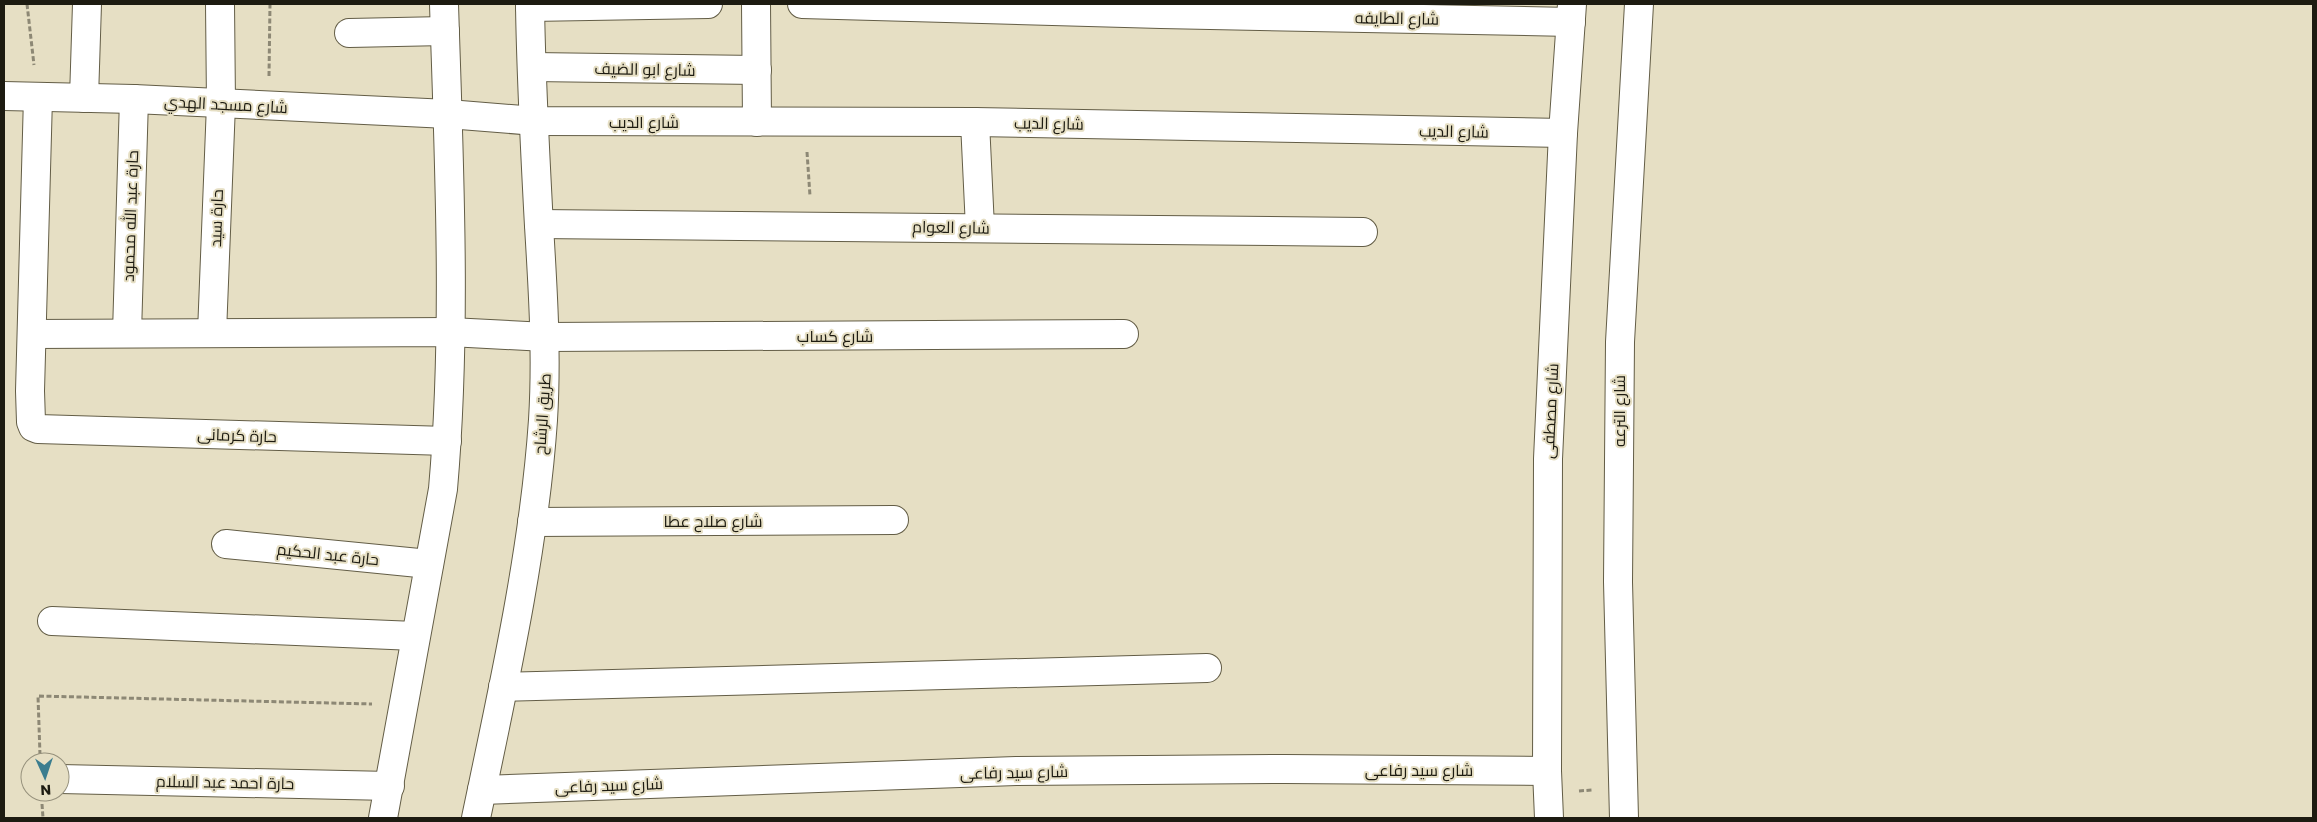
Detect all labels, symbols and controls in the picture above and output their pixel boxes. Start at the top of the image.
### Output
street label: شارع الطايفه [1355,6,1439,31]
street label: شارع ابو الضيف [594,57,696,82]
street label: شارع مسجد الهدي [163,90,288,121]
street label: شارع الديب [609,111,679,134]
street label: شارع الديب [1014,111,1084,136]
street label: شارع الديب [1419,119,1489,144]
street label: حارة عبد الله محمود [117,150,144,282]
street label: حارة سيد [204,189,229,247]
street label: شارع العوام [912,215,990,240]
street label: شارع كساب [797,325,873,348]
street label: شارع مصطفى [1537,363,1564,459]
street label: طريق الرشاح [528,373,557,456]
street label: شارع الترعه [1608,375,1631,447]
street label: حارة كرمانى [197,423,277,448]
street label: شارع صلاح عطا [664,510,762,533]
street label: حارة عبد الحكيم [276,538,380,571]
north arrow [20,752,70,802]
street label: شارع سيد رفاعى [1365,759,1473,782]
street label: شارع سيد رفاعى [960,760,1068,785]
street label: حارة احمد عبد السلام [156,770,294,795]
street label: شارع سيد رفاعى [555,772,664,799]
text: N [40,780,51,800]

